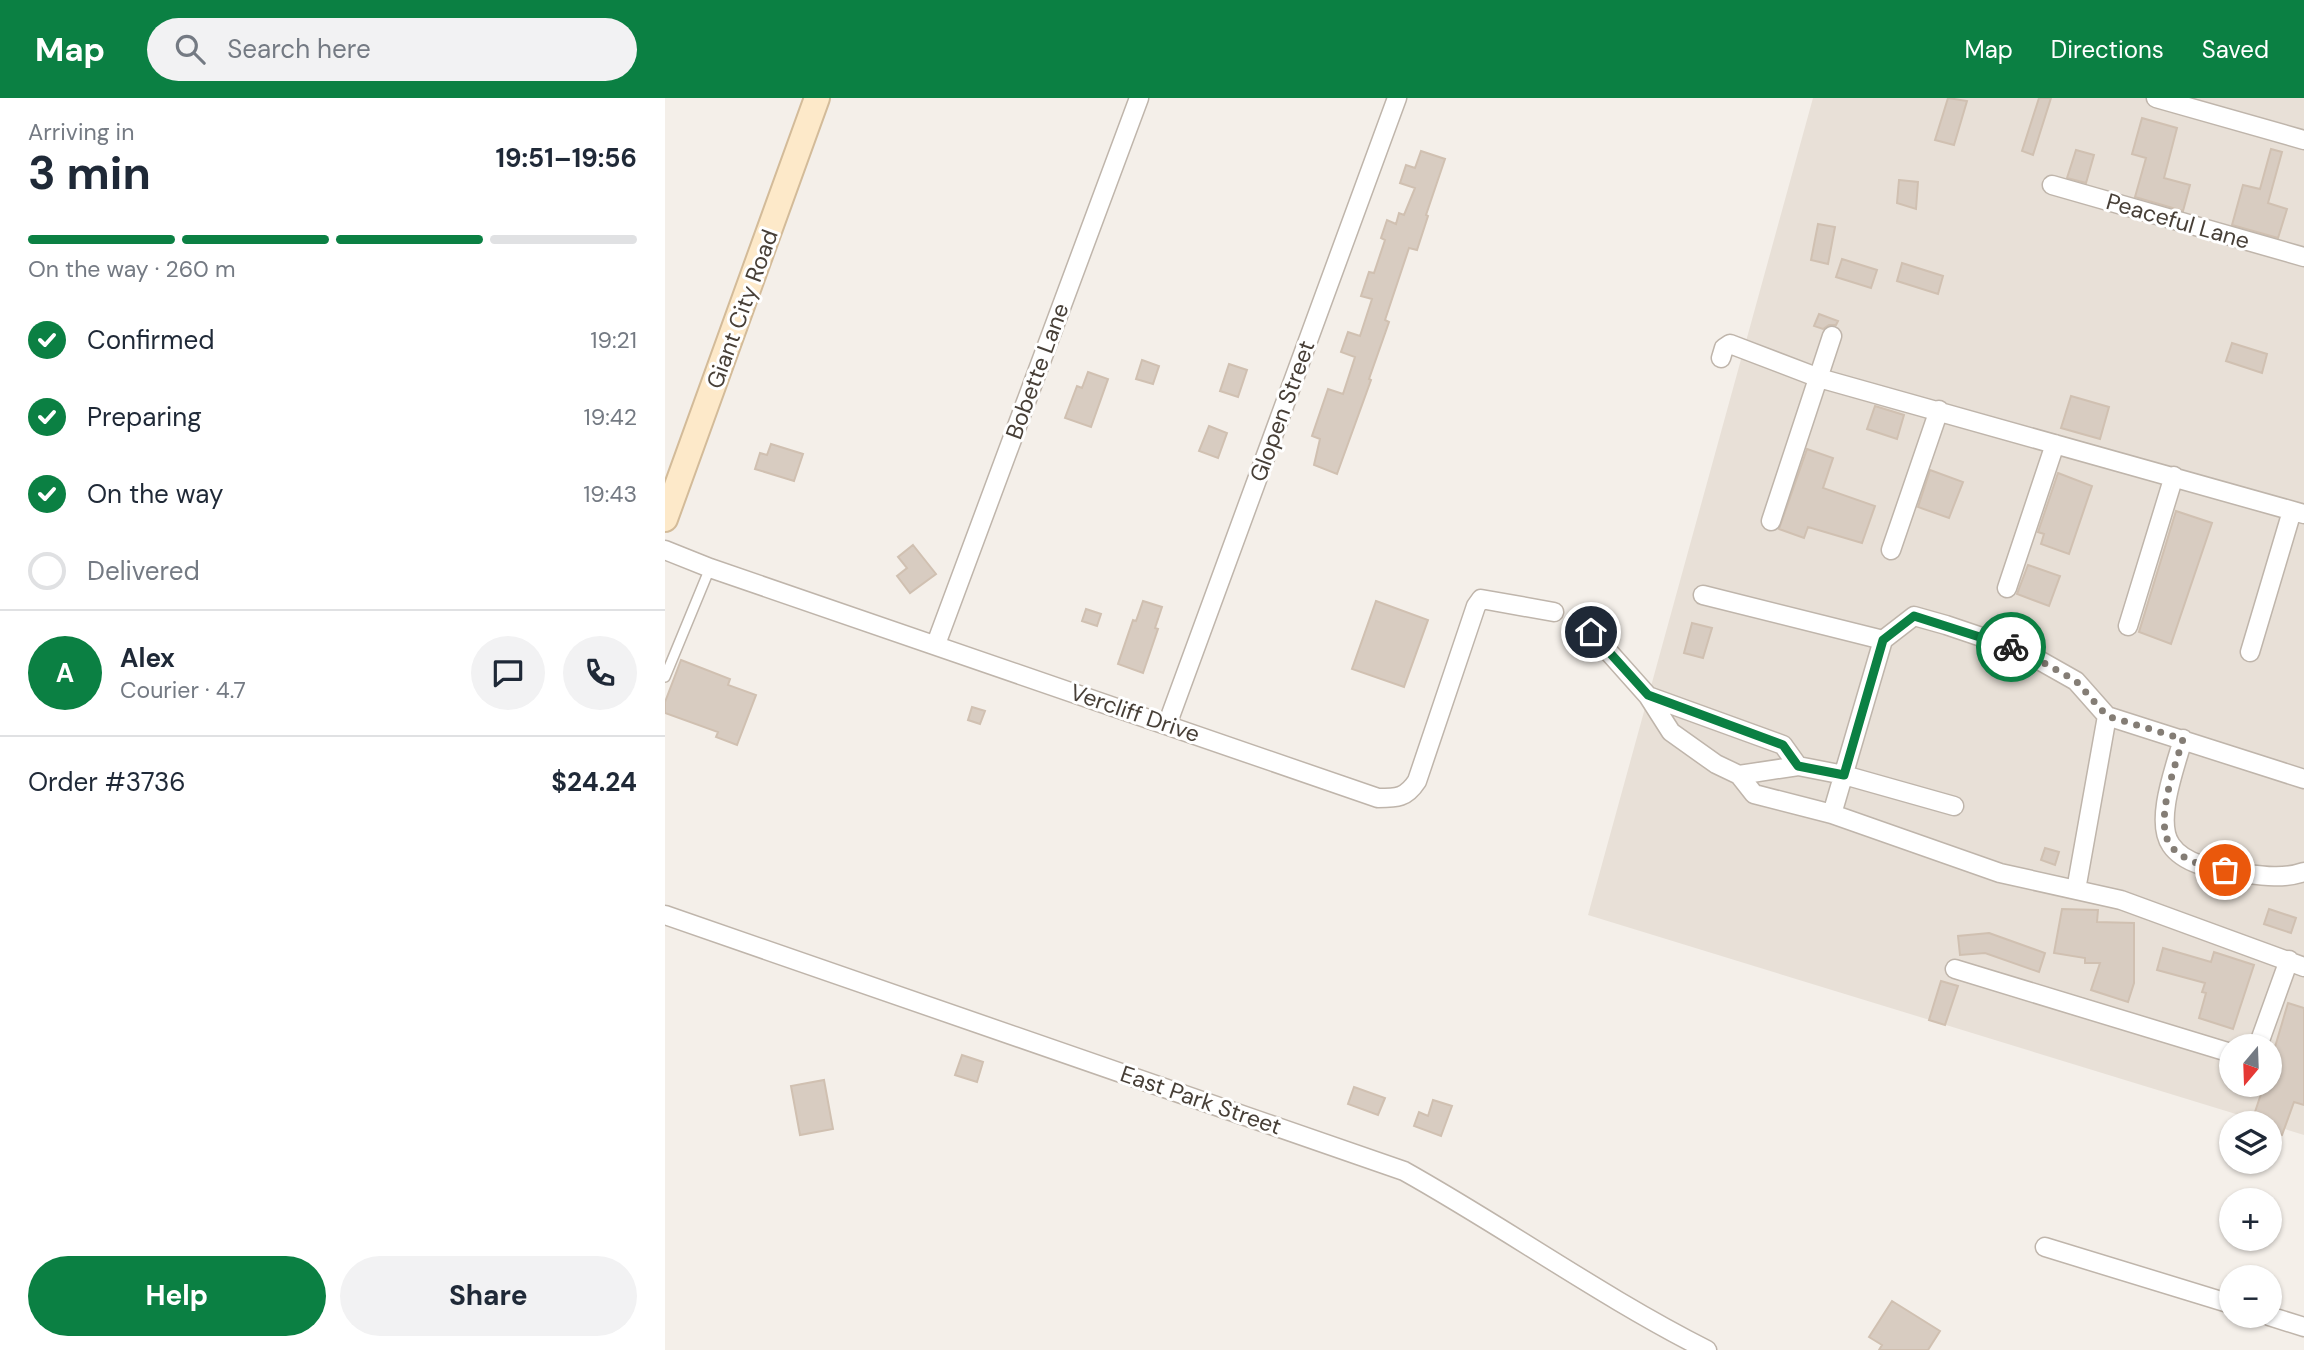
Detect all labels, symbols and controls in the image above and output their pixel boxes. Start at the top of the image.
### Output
search box [147,18,637,81]
text: Map [35,28,105,71]
icon: search [171,30,209,68]
text: Search here [227,32,371,66]
text: Map [1965,34,2013,65]
text: Directions [2051,34,2164,65]
text: Saved [2202,34,2269,65]
text: Arriving in [28,117,134,147]
text: 19:51–19:56 [495,141,637,175]
text: 3 min [28,143,151,203]
street label: Peaceful Lane [2103,186,2253,256]
street label: Giant City Road [699,225,785,393]
text: On the way · 260 m [28,254,235,284]
street label: Bobette Lane [999,299,1075,443]
icon: check [28,321,66,359]
text: Confirmed [87,323,214,357]
text: 19:21 [590,325,637,355]
street label: Glopen Street [1243,336,1321,486]
icon: check [28,398,66,436]
text: Preparing [87,400,202,434]
text: 19:42 [584,402,637,432]
icon: check [28,475,66,513]
text: On the way [87,477,223,511]
text: 19:43 [583,479,637,509]
text: Delivered [87,554,200,588]
pin [1561,602,1621,662]
courier [1976,612,2046,682]
icon: home [1572,613,1610,651]
icon: bike [1992,628,2030,666]
button: chat [471,636,545,710]
button: phone [563,636,637,710]
text: Alex [120,641,175,675]
text: A [56,656,74,690]
text: Courier · 4.7 [120,675,246,705]
street label: Vercliff Drive [1066,677,1204,749]
text: Order #3736 [28,765,186,799]
text: $24.24 [551,765,637,799]
pin [2195,840,2255,900]
icon: bag [2206,851,2244,889]
north arrow [2219,1034,2282,1097]
map controls [2219,1034,2282,1328]
street label: East Park Street [1117,1058,1285,1142]
button: layers [2219,1111,2282,1174]
button: + [2219,1188,2282,1251]
button: Help [28,1256,326,1336]
button: Share [340,1256,637,1336]
button: − [2219,1265,2282,1328]

